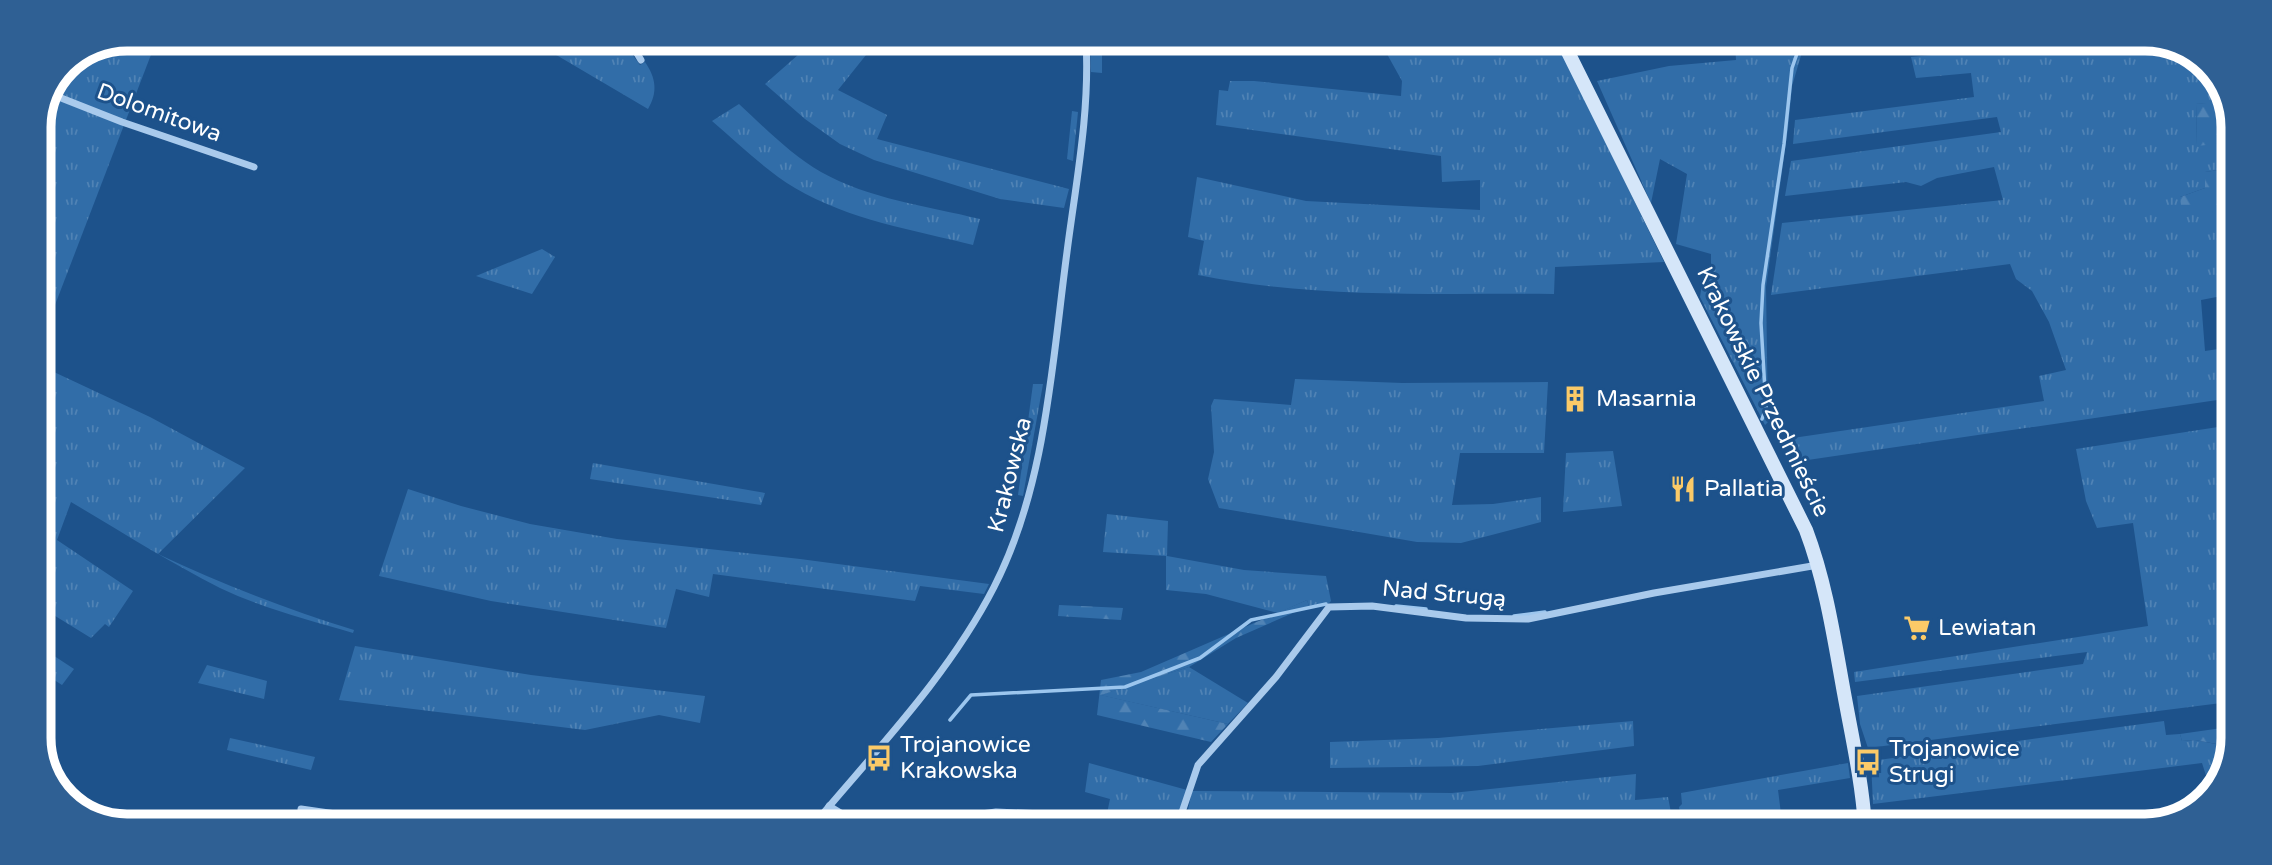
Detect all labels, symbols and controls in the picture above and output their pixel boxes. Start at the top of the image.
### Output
street label: Dolomitowa [93,77,225,149]
street label: Krakowskie Przedmieście [1690,262,1836,522]
building icon: Masarnia [1560,384,1590,414]
place label: Masarnia [1596,385,1697,413]
street label: Krakowska [982,414,1038,536]
restaurant icon: Pallatia [1668,474,1698,504]
place label: Pallatia [1704,475,1783,503]
street label: Nad Strugą [1381,575,1507,613]
supermarket icon: Lewiatan [1902,613,1932,643]
place label: Lewiatan [1938,614,2036,642]
place label: Trojanowice Krakowska [900,731,1031,785]
place label: Trojanowice Strugi [1889,735,2020,789]
bus stop icon: Trojanowice Krakowska [864,743,894,773]
bus stop icon: Trojanowice Strugi [1853,747,1883,777]

